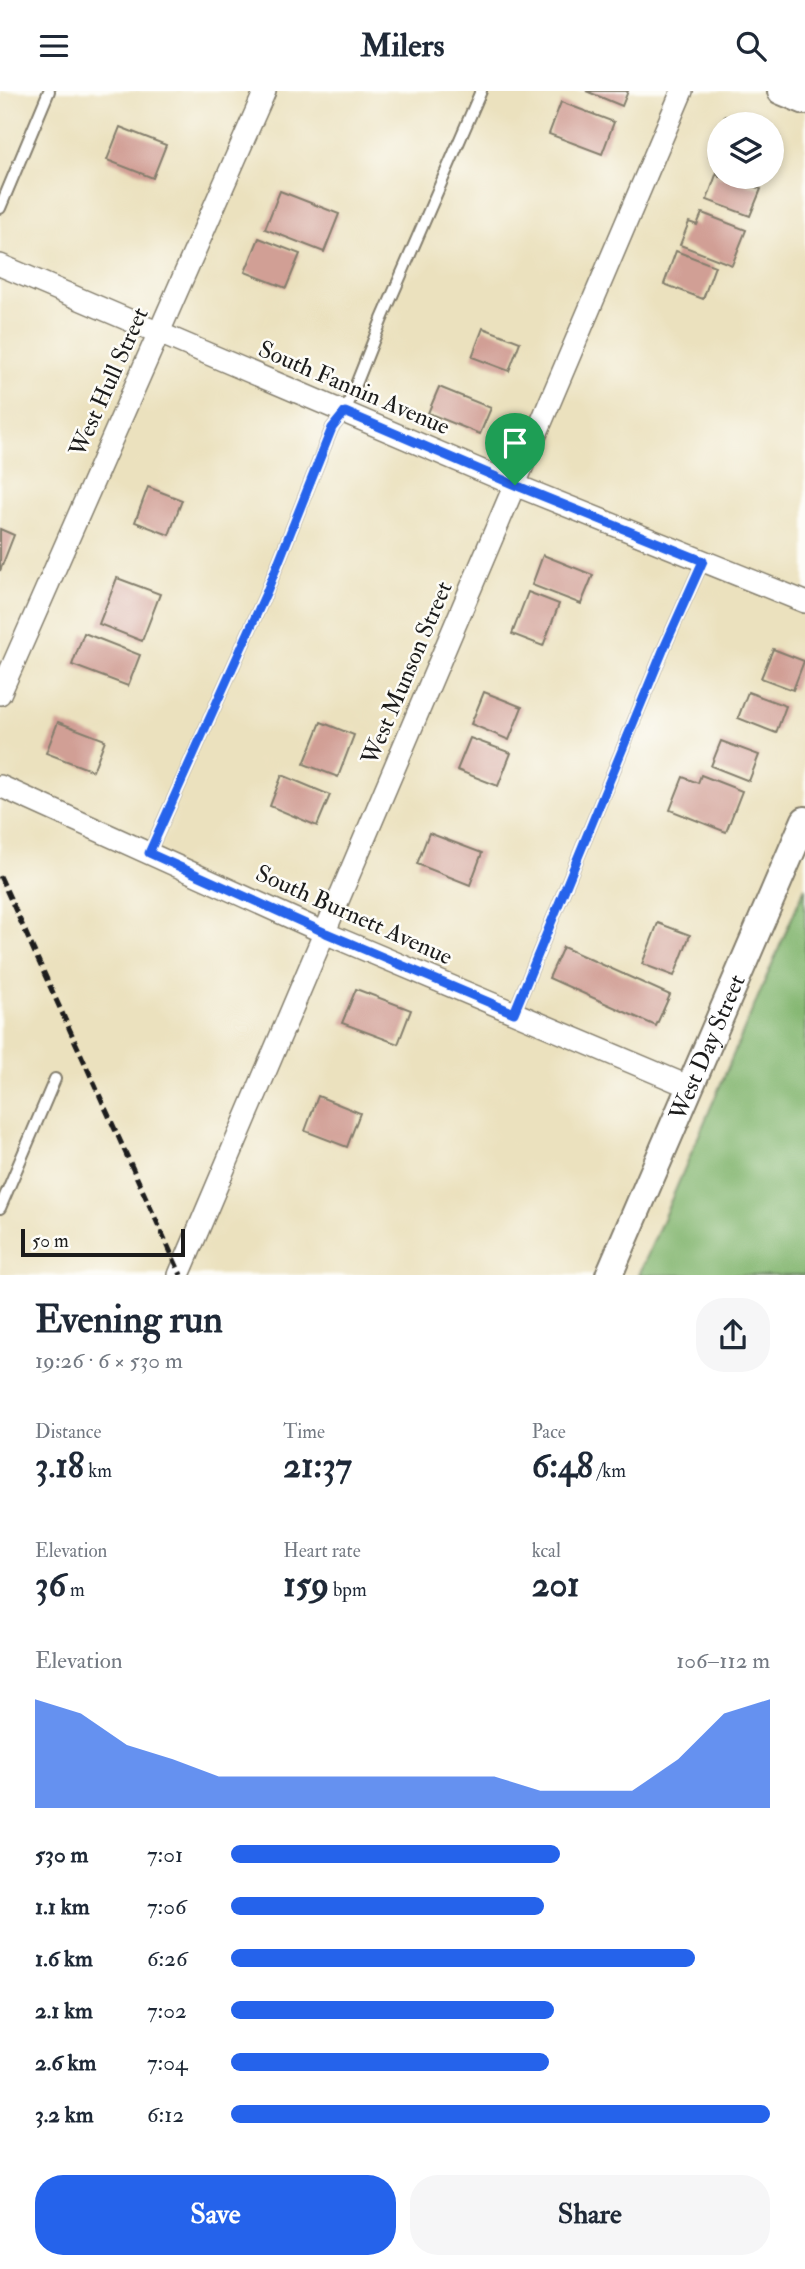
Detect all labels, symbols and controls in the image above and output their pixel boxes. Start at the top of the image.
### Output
text: Milers [361,26,444,66]
icon: menu [35,27,73,65]
icon: search [732,27,770,65]
map controls [707,112,784,189]
button: layers [707,112,784,189]
street label: West Hull Street [62,302,156,462]
street label: South Fannin Avenue [254,334,454,442]
pin [485,413,545,485]
icon: arrive [496,424,534,462]
street label: West Munson Street [354,577,460,770]
street label: South Burnett Avenue [251,858,457,972]
street label: West Day Street [662,969,752,1126]
scale bar [21,1226,186,1258]
text: 50 m [32,1229,69,1253]
text: Evening run [35,1296,223,1344]
button: share [696,1298,770,1372]
text: 19:26 · 6 × 530 m [35,1346,183,1375]
text: Distance [35,1420,101,1444]
text: Time [283,1420,325,1444]
text: Pace [532,1420,566,1444]
text: 3.18 [35,1444,84,1488]
text: 21:37 [283,1444,352,1488]
text: 6:48 [532,1444,593,1488]
text: km [84,1459,112,1483]
text: /km [593,1459,626,1483]
text: Elevation [35,1539,107,1563]
text: Heart rate [283,1539,361,1563]
text: kcal [532,1539,561,1563]
text: 36 [35,1563,66,1607]
text: 159 [283,1563,329,1607]
text: 201 [532,1563,580,1607]
text: m [66,1578,85,1602]
text: bpm [329,1578,367,1602]
text: Elevation [35,1646,123,1675]
text: 106–112 m [676,1646,770,1675]
text: 530 m [35,1840,88,1869]
text: 7:01 [147,1840,183,1869]
text: 1.1 km [35,1892,90,1921]
text: 7:06 [147,1892,187,1921]
text: 1.6 km [35,1944,93,1973]
text: 6:26 [147,1944,188,1973]
text: 2.1 km [35,1996,93,2025]
text: 7:02 [147,1996,187,2025]
text: 2.6 km [35,2048,96,2077]
text: 7:04 [147,2048,187,2077]
text: 3.2 km [35,2100,94,2129]
text: 6:12 [147,2100,184,2129]
button: Save [35,2175,396,2255]
button: Share [410,2175,770,2255]

